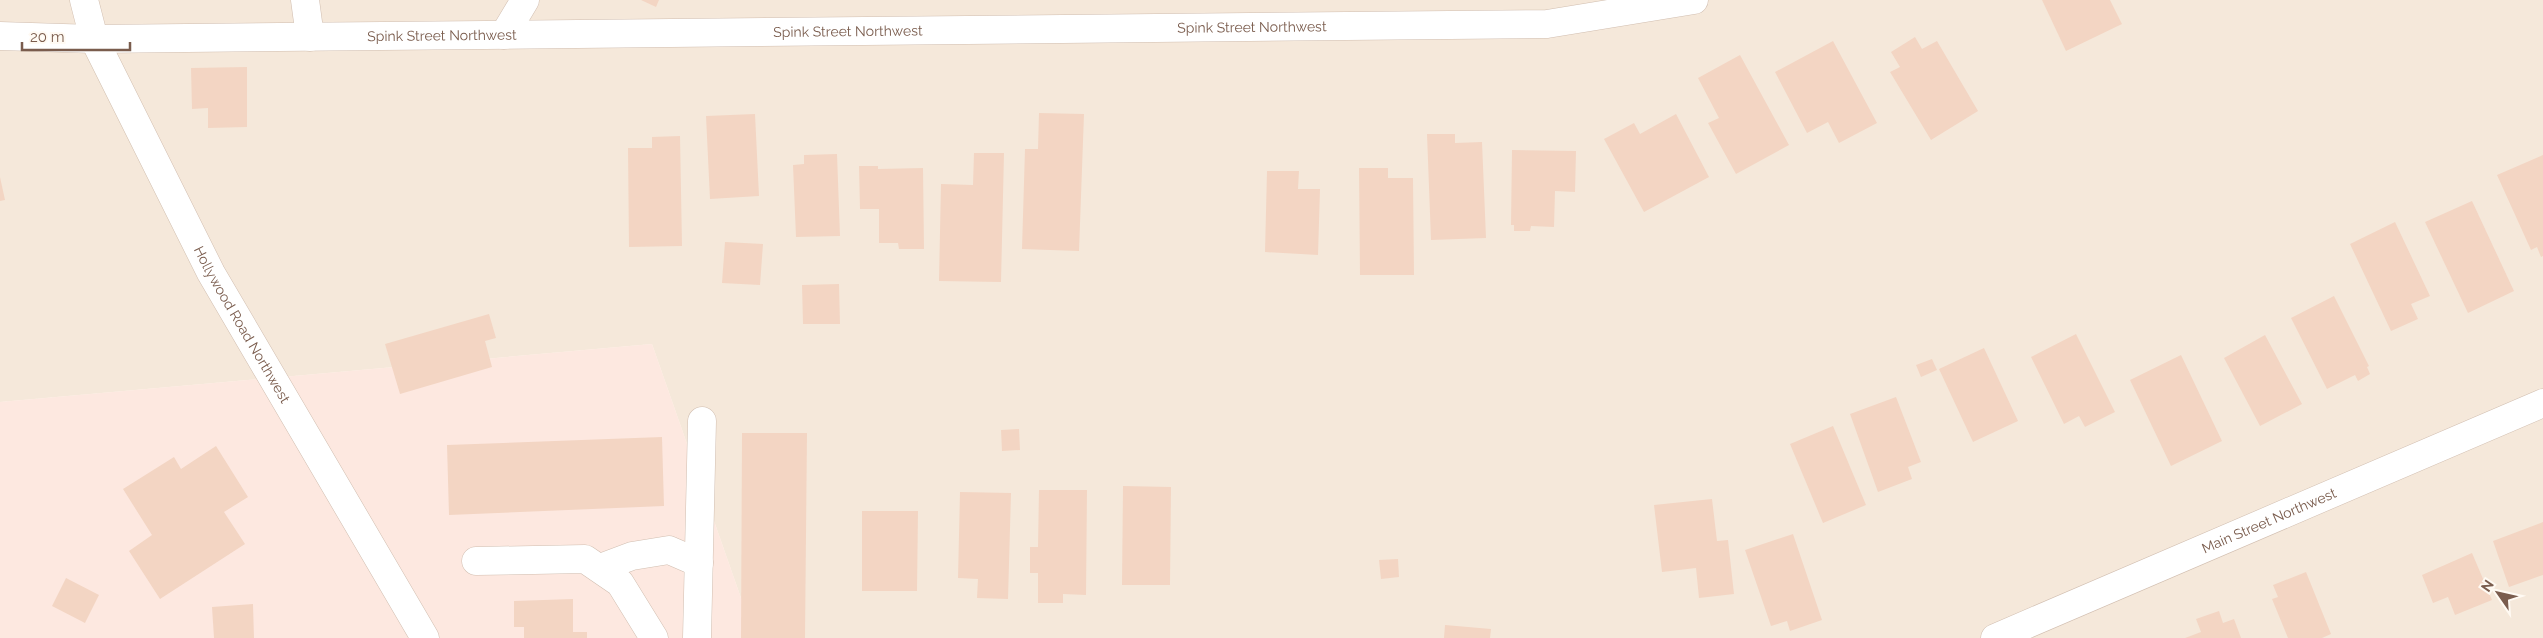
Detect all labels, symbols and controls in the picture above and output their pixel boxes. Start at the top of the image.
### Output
street label: Spink Street Northwest [1177,18,1327,36]
scale bar [22,20,130,52]
street label: Spink Street Northwest [773,22,923,40]
street label: Spink Street Northwest [367,27,517,44]
text: 20 m [30,28,65,46]
street label: Hollywood Road Northwest [191,243,294,406]
street label: Main Street Northwest [2199,485,2339,556]
north arrow [2473,568,2523,618]
text: N [2478,577,2497,595]

